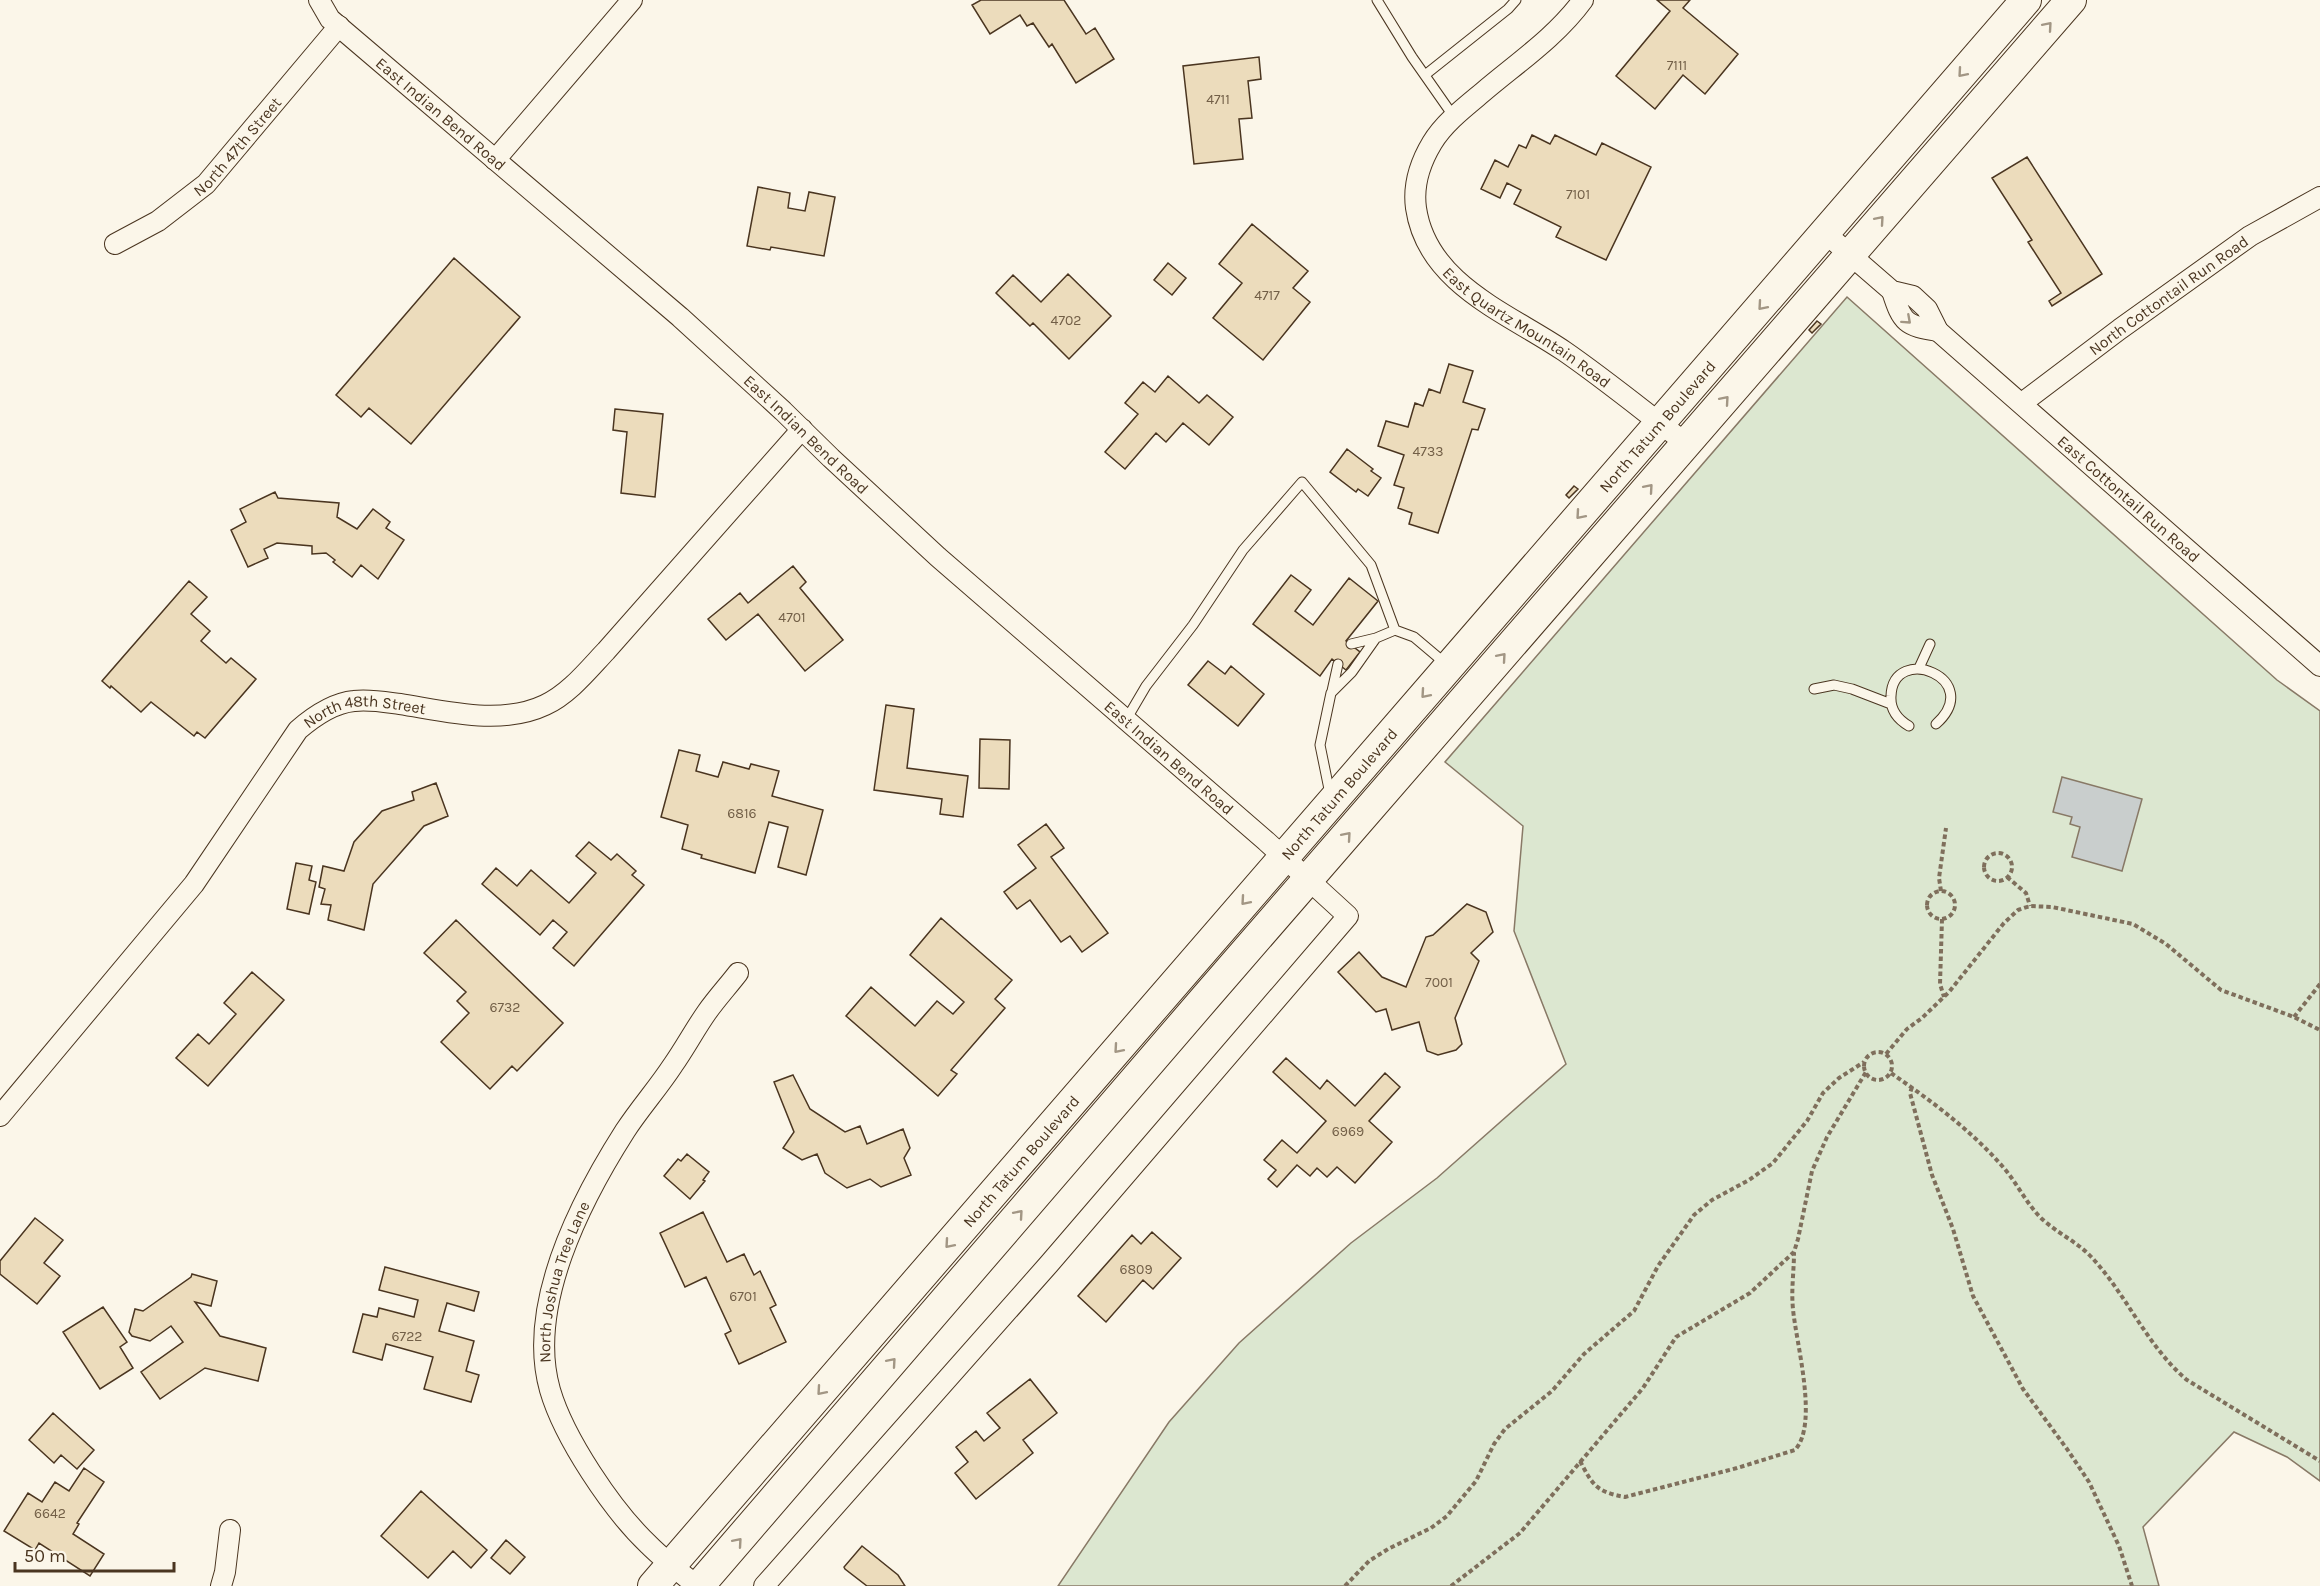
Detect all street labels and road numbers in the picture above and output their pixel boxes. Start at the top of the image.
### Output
street label: East Indian Bend Road [372,53,510,174]
street label: North 47th Street [189,93,285,200]
street label: North Cottontail Run Road [2085,231,2252,359]
street label: East Quartz Mountain Road [1439,263,1615,391]
street label: North Tatum Boulevard [1595,356,1719,496]
street label: East Indian Bend Road [740,371,873,498]
street label: East Cottontail Run Road [2054,431,2204,566]
street label: North 48th Street [299,691,427,732]
street label: East Indian Bend Road [1101,696,1238,818]
street label: North Tatum Boulevard [1277,724,1401,863]
street label: North Tatum Boulevard [959,1091,1083,1231]
street label: North Joshua Tree Lane [535,1198,593,1364]

